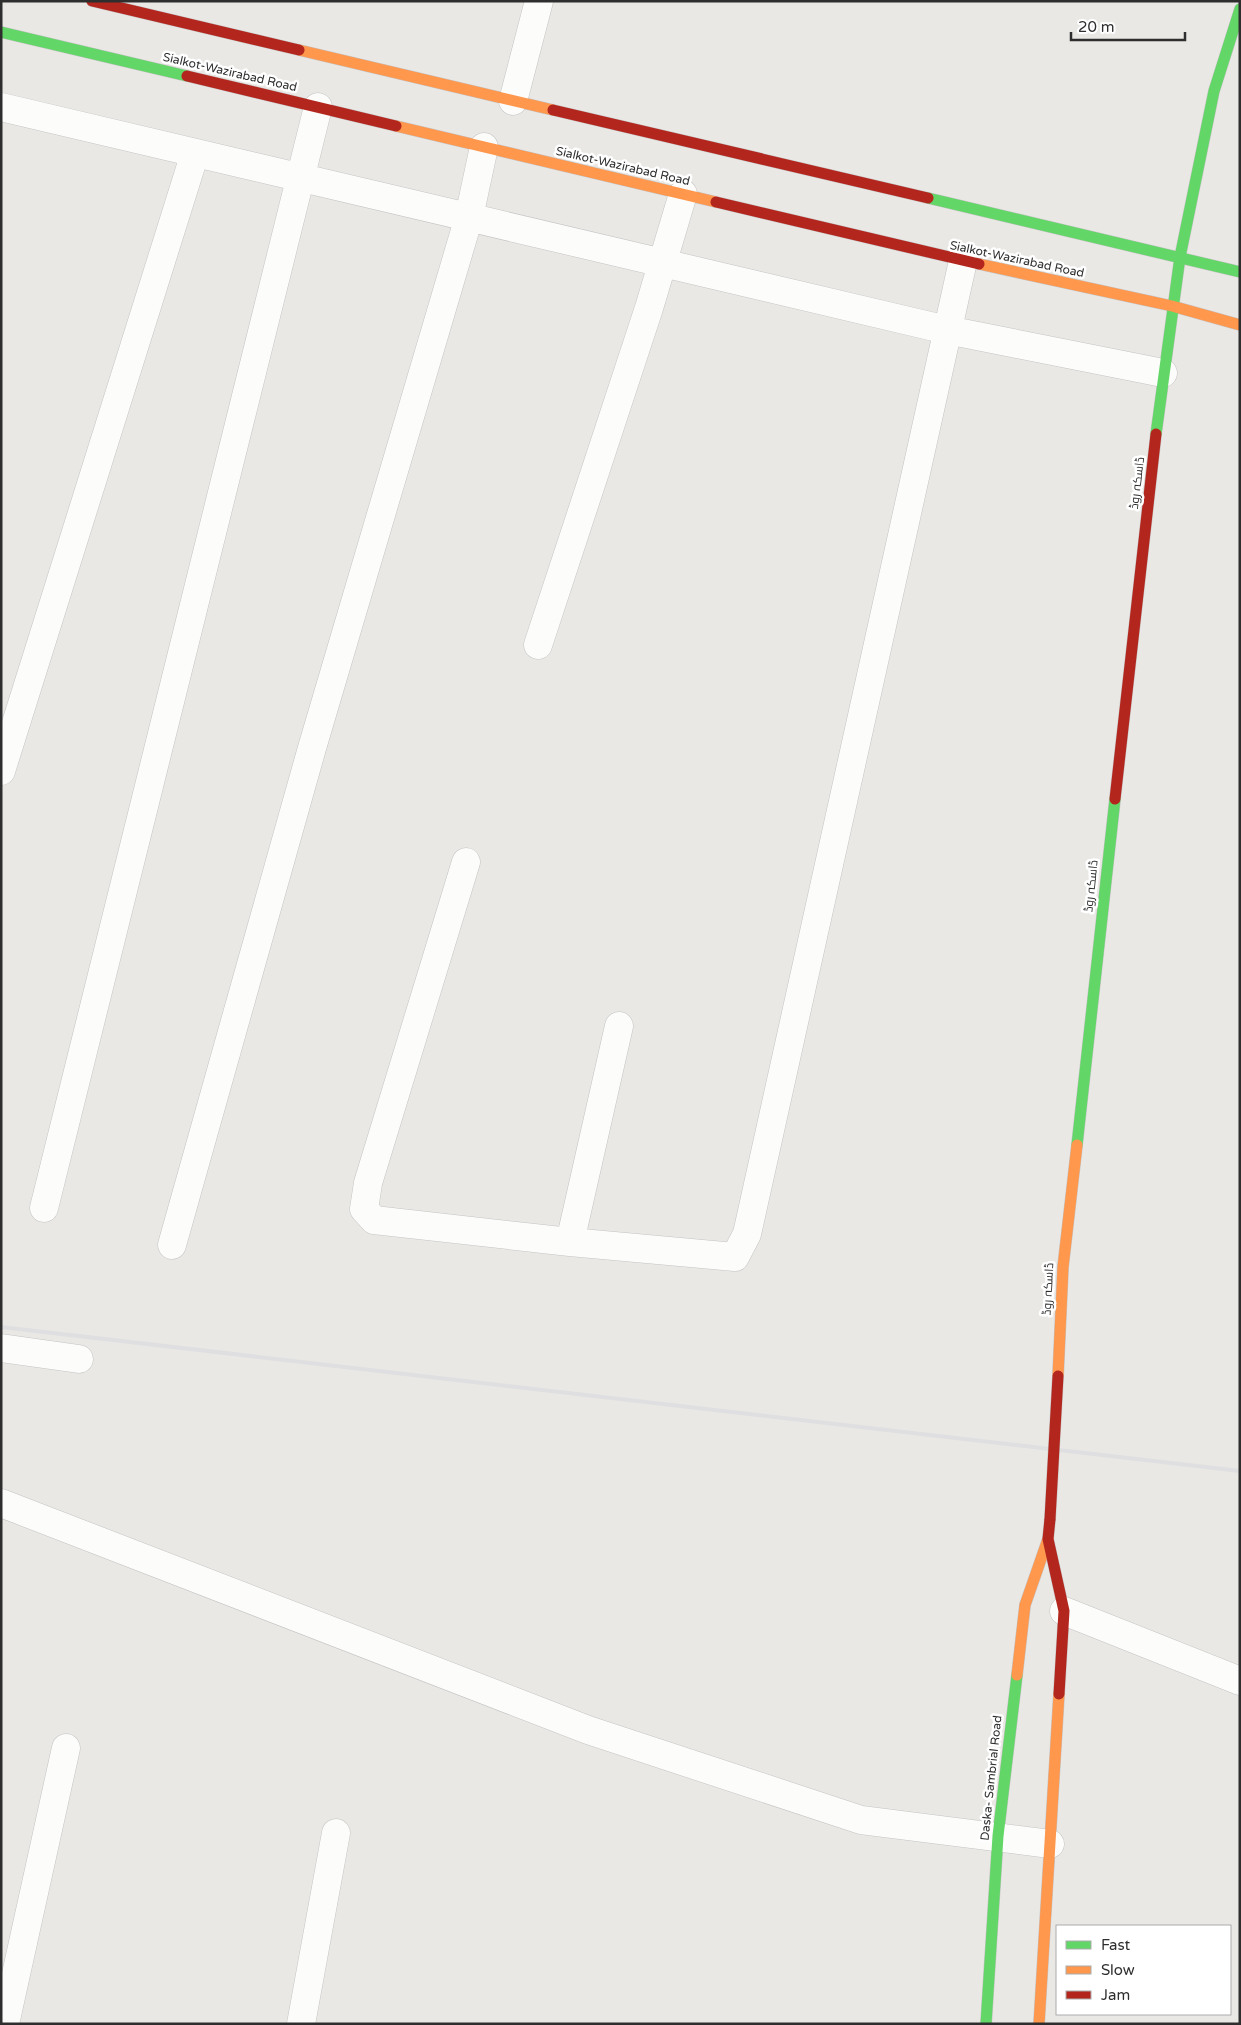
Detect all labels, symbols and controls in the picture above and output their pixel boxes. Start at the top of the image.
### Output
scale bar [1071,10,1185,42]
text: 20 m [1078,18,1115,36]
street label: Sialkot-Wazirabad Road [162,50,298,94]
street label: Sialkot-Wazirabad Road [555,144,691,188]
street label: Sialkot-Wazirabad Road [949,238,1085,280]
street label: ڈاسکہ روڈ [1127,456,1147,510]
street label: ڈاسکہ روڈ [1081,859,1101,913]
street label: ڈاسکہ روڈ [1040,1262,1056,1316]
street label: Daska- Sambrial Road [977,1715,1005,1841]
legend [1056,1925,1231,2015]
text: Fast [1101,1936,1131,1954]
text: Slow [1101,1961,1135,1979]
text: Jam [1101,1986,1130,2004]

